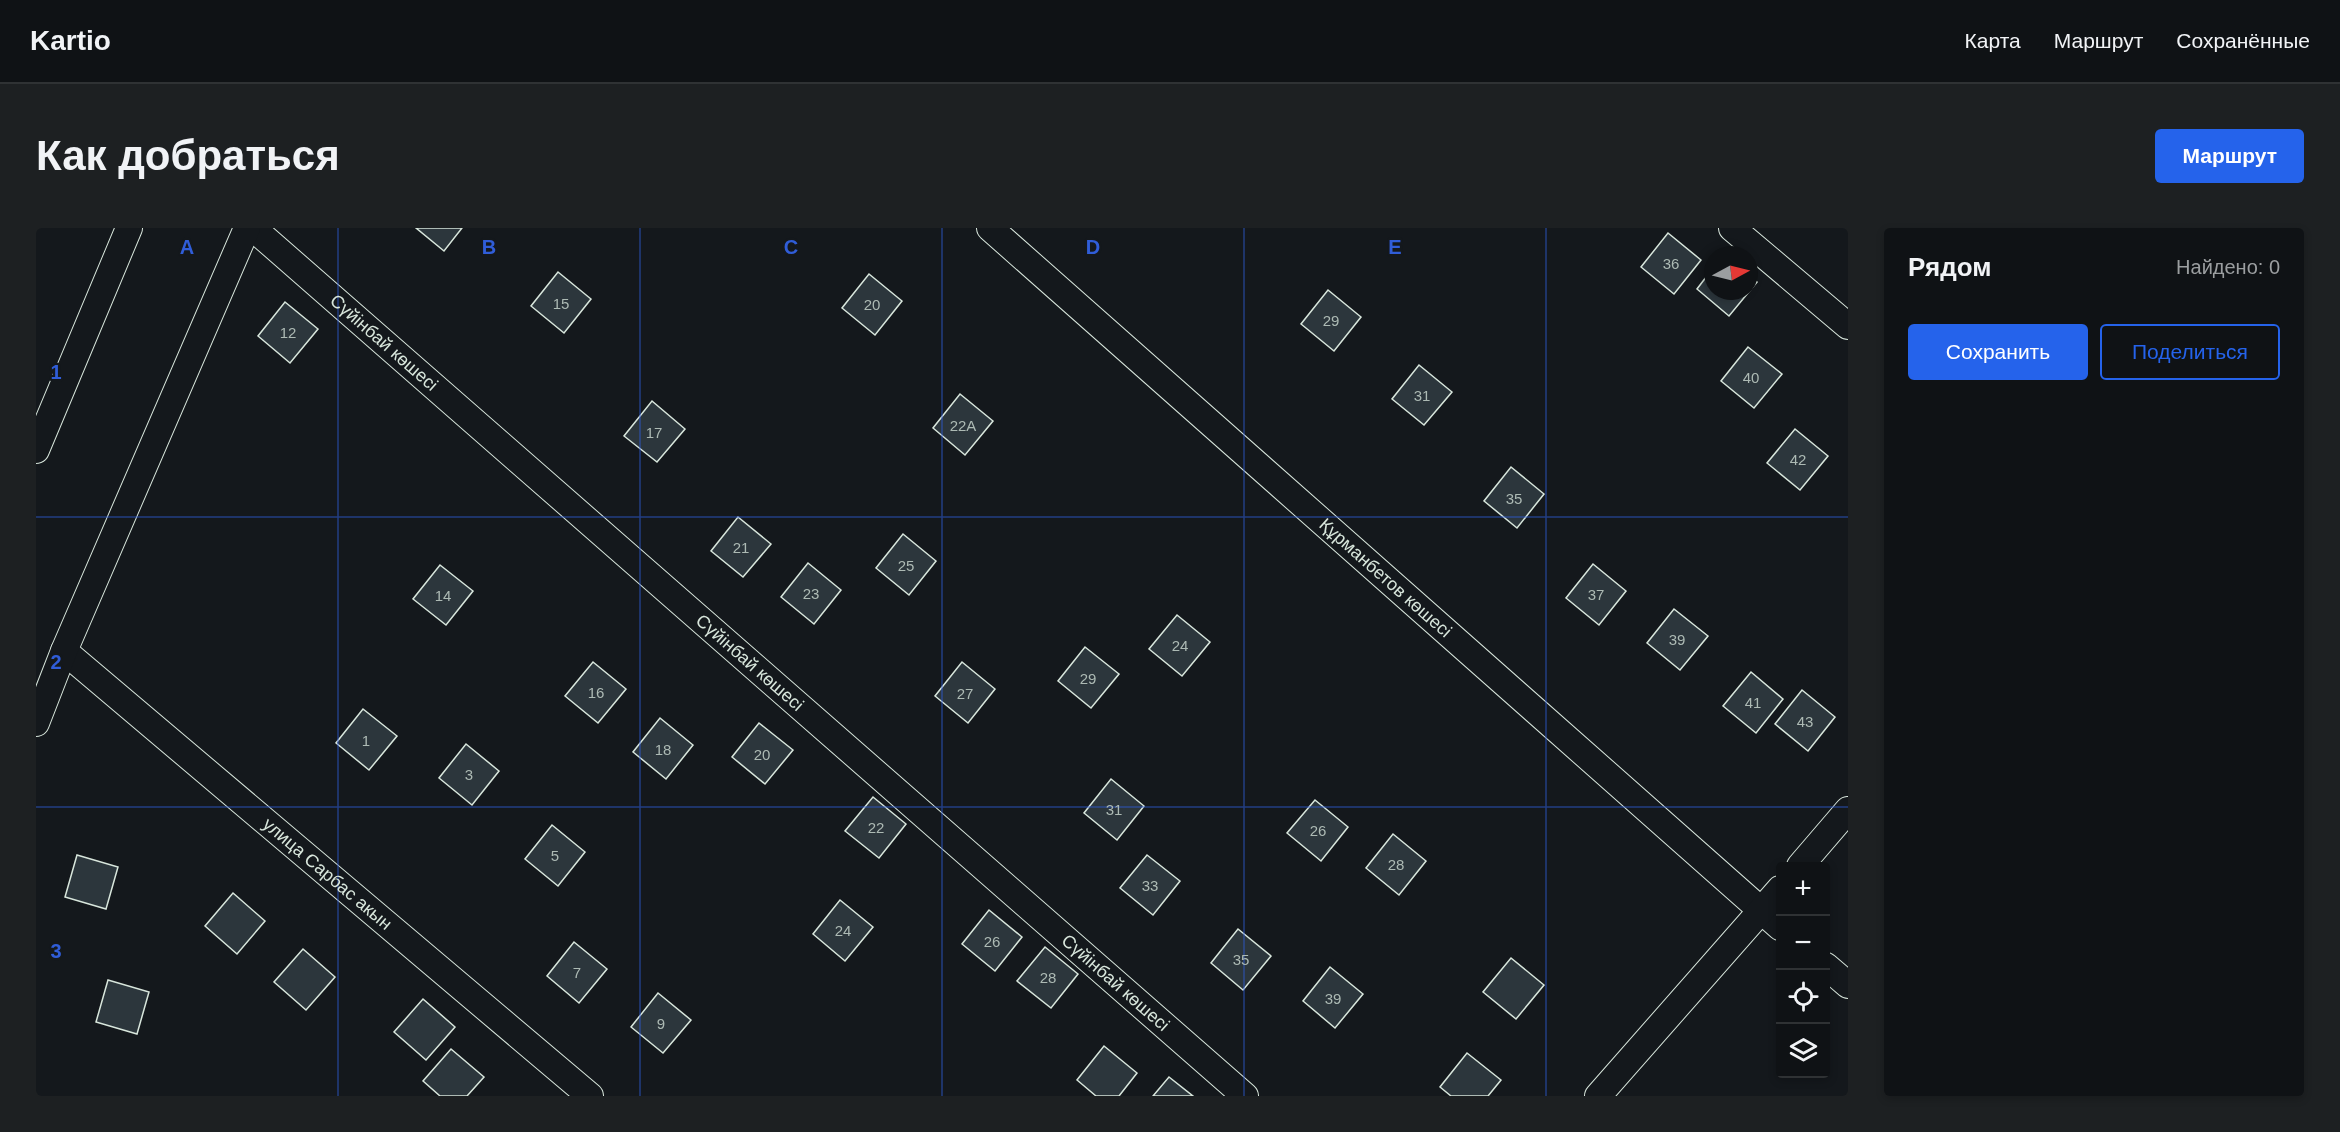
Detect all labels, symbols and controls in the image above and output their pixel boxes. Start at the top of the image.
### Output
text: Kartio [30,25,111,56]
text: Карта [1965,29,2021,52]
text: Маршрут [2054,29,2143,52]
text: Сохранённые [2176,29,2310,52]
button: Маршрут [2155,129,2304,183]
text: Как добраться [36,132,340,179]
text: A [180,236,194,258]
text: B [482,236,496,258]
text: C [784,236,798,258]
text: D [1086,236,1100,258]
text: E [1388,236,1402,258]
north arrow [1704,246,1758,300]
text: Рядом [1908,252,1991,282]
house number: 36 [1663,255,1679,272]
text: Найдено: 0 [2176,256,2280,278]
street label: Сүйінбай көшесі [326,290,442,395]
house number: 15 [553,295,569,312]
house number: 20 [864,296,880,313]
house number: 29 [1323,312,1339,329]
house number: 12 [280,324,296,341]
button: Сохранить [1908,324,2088,380]
button: Поделиться [2100,324,2280,380]
text: 1 [50,361,62,383]
house number: 40 [1743,369,1759,386]
house number: 31 [1414,387,1430,404]
house number: 22А [950,417,976,434]
house number: 17 [646,424,662,441]
house number: 42 [1790,451,1806,468]
house number: 35 [1506,490,1522,507]
street label: Құрманбетов көшесі [1315,514,1455,641]
house number: 21 [733,539,749,556]
house number: 25 [898,557,914,574]
house number: 23 [803,585,819,602]
house number: 37 [1588,586,1604,603]
house number: 14 [435,587,451,604]
street label: Сүйінбай көшесі [692,610,808,715]
house number: 39 [1669,631,1685,648]
house number: 24 [1172,637,1188,654]
text: 2 [50,651,62,673]
house number: 29 [1080,670,1096,687]
house number: 16 [588,684,604,701]
house number: 27 [957,685,973,702]
house number: 41 [1745,694,1761,711]
house number: 43 [1797,713,1813,730]
house number: 1 [362,732,370,749]
house number: 18 [655,741,671,758]
house number: 20 [754,746,770,763]
house number: 3 [465,766,473,783]
house number: 31 [1106,801,1122,818]
street label: улица Сарбас акын [259,814,396,934]
house number: 22 [868,819,884,836]
house number: 26 [1310,822,1326,839]
house number: 5 [551,847,559,864]
house number: 28 [1388,856,1404,873]
map controls [1776,862,1830,1078]
button: + [1776,862,1830,916]
house number: 33 [1142,877,1158,894]
button: − [1776,916,1830,970]
house number: 24 [835,922,851,939]
street label: Сүйінбай көшесі [1058,930,1173,1035]
house number: 26 [984,933,1000,950]
text: 3 [50,940,62,962]
house number: 35 [1233,951,1249,968]
house number: 7 [573,964,581,981]
house number: 28 [1040,969,1056,986]
button: locate [1776,970,1830,1024]
house number: 39 [1325,990,1341,1007]
house number: 9 [657,1015,665,1032]
button: layers [1776,1024,1830,1078]

